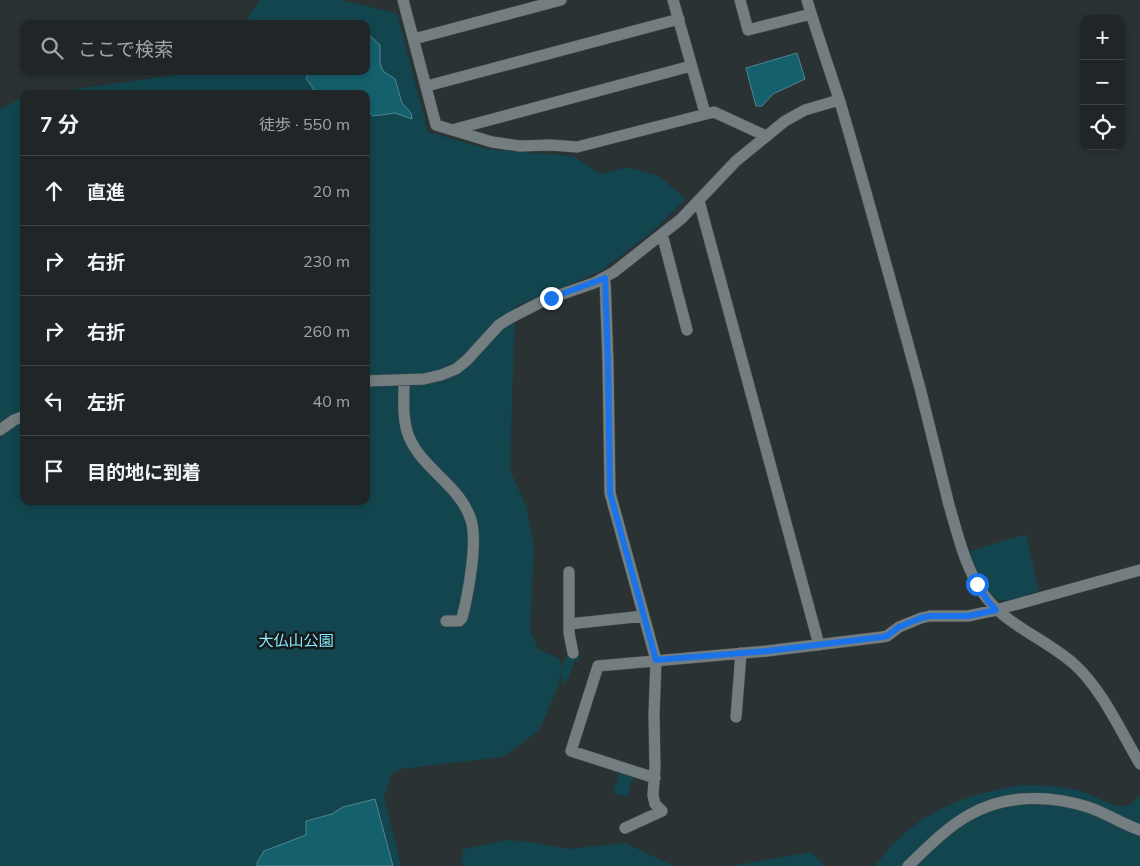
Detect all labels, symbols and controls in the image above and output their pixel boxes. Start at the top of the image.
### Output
map controls [1080,15,1125,150]
button: + [1080,15,1125,60]
search box [20,20,370,75]
icon: search [38,34,66,62]
text: ここで検索 [78,37,173,61]
button: − [1080,60,1125,105]
button: locate [1080,105,1125,150]
text: 7 分 [40,111,79,137]
text: 徒歩 · 550 m [259,114,350,134]
icon: ahead [40,177,68,205]
text: 直進 [87,180,125,204]
text: 20 m [313,181,350,201]
icon: right [40,247,68,275]
text: 右折 [87,250,125,274]
text: 230 m [303,251,350,271]
route end [540,287,563,310]
icon: right [40,317,68,345]
text: 右折 [87,320,125,344]
text: 260 m [303,321,350,341]
icon: left [40,387,68,415]
text: 左折 [87,390,125,414]
text: 40 m [313,391,350,411]
icon: arrive [40,457,68,485]
text: 目的地に到着 [87,460,201,484]
route start [966,573,989,596]
park label: 大仏山公園 [258,631,334,650]

